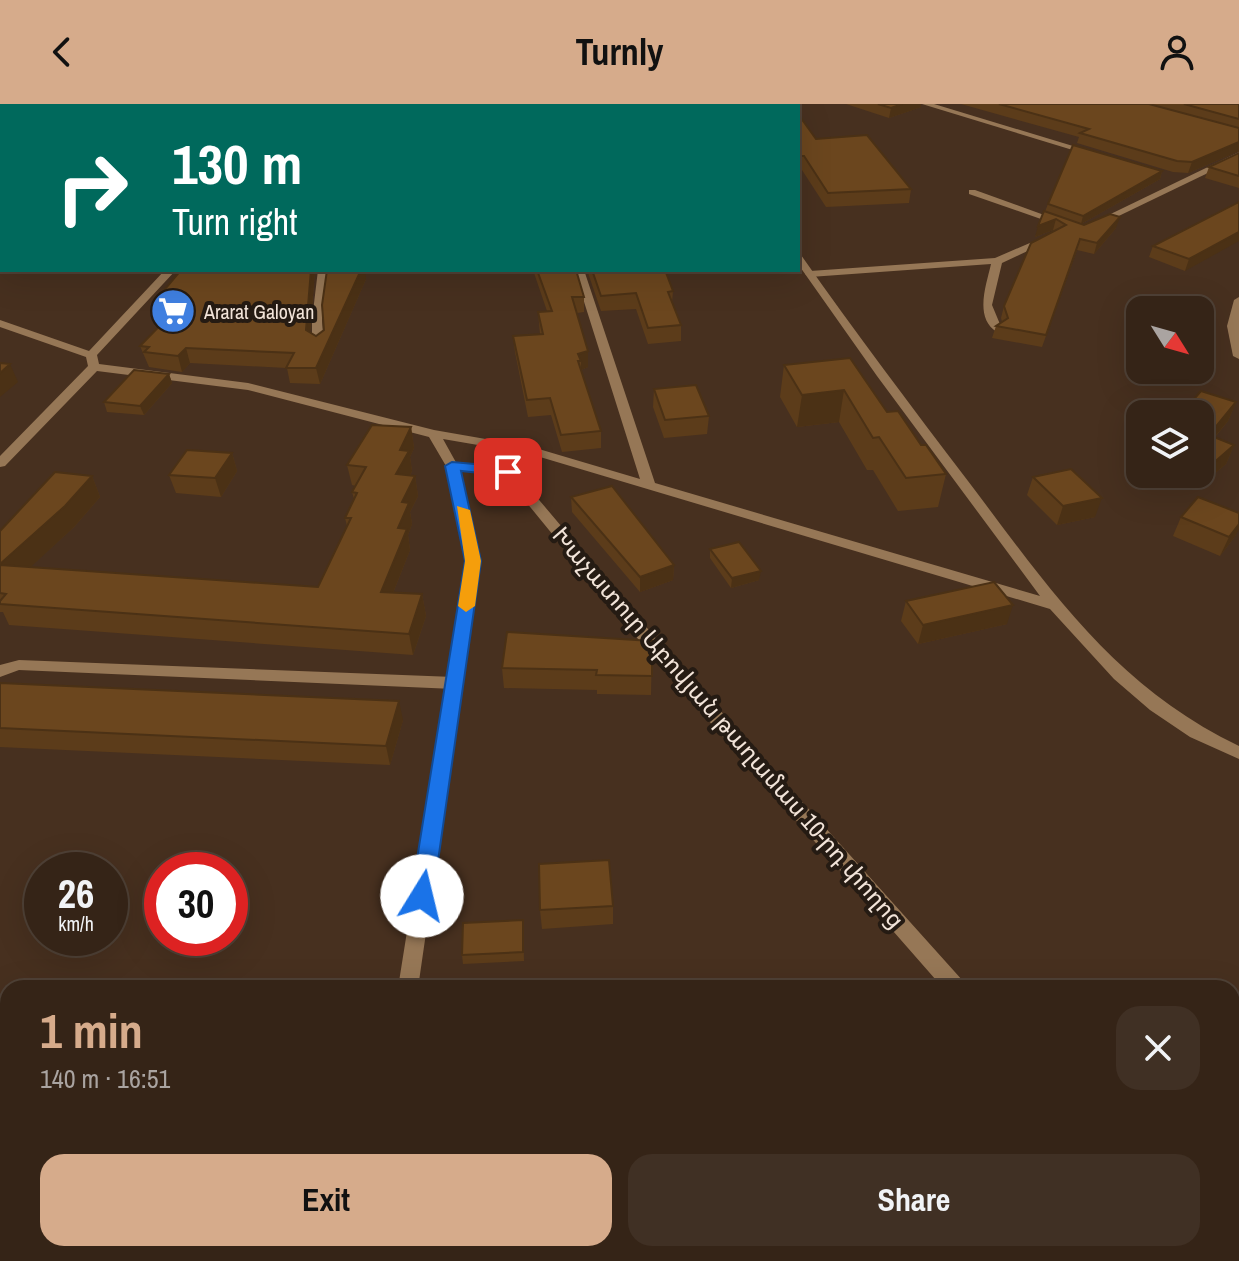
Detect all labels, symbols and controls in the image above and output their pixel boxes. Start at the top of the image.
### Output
text: Turnly [575,28,664,76]
icon: back [40,30,84,74]
icon: person [1155,30,1199,74]
text: 130 m [172,126,302,201]
icon: right [40,136,144,240]
text: Turn right [172,198,297,246]
supermarket icon: Ararat Galoyan [149,287,197,335]
north arrow [1126,296,1214,384]
map controls [1126,296,1214,488]
place label: Ararat Galoyan [203,298,314,325]
button: layers [1126,400,1214,488]
pin [474,438,542,506]
icon: arrive [486,450,530,494]
street label: Խաչատուր Աբովյան թաղամաս 10-րդ փողոց [546,519,912,935]
speed limit sign: 30 [144,852,248,956]
position arrow [380,854,464,938]
text: 26 [58,867,94,920]
text: km/h [58,910,94,937]
text: 1 min [40,998,143,1063]
button: close [1116,1006,1200,1090]
text: 140 m · 16:51 [40,1061,170,1096]
button: Exit [40,1154,612,1246]
button: Share [628,1154,1200,1246]

